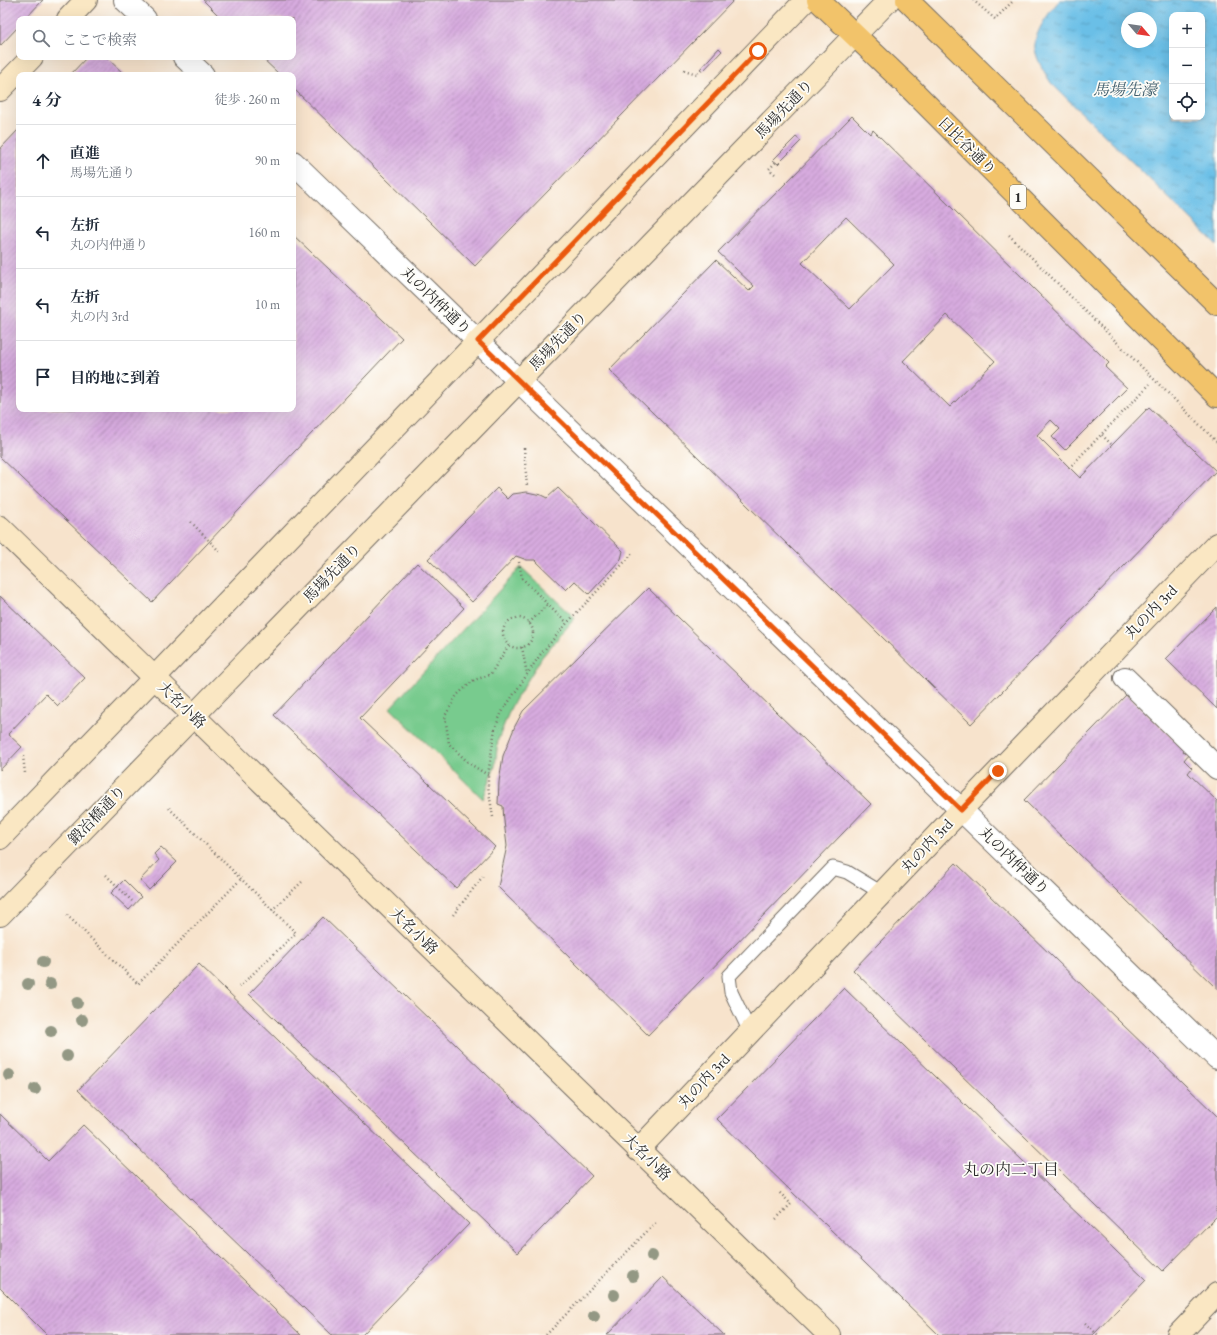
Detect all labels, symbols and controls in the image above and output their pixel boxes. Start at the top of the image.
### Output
north arrow [1121,12,1157,48]
map controls [1169,12,1205,120]
button: + [1169,12,1205,48]
search box [16,16,296,60]
icon: search [30,27,52,49]
text: ここで検索 [62,30,137,49]
route start [749,42,767,60]
button: − [1169,48,1205,84]
street label: 馬場先通り [751,75,817,142]
water label: 馬場先濠 [1093,79,1160,100]
button: locate [1169,84,1205,120]
text: 4 分 [32,89,62,111]
text: 徒歩 · 260 m [215,91,280,108]
street label: 日比谷通り [934,112,1001,179]
text: 直進 [70,143,100,162]
icon: ahead [32,150,54,172]
text: 90 m [255,152,280,169]
text: 馬場先通り [70,164,135,181]
road number: 1 [1010,185,1026,209]
text: 左折 [70,215,100,234]
icon: left [32,222,54,244]
text: 160 m [249,224,280,241]
text: 丸の内仲通り [70,236,148,253]
street label: 丸の内仲通り [397,263,475,339]
text: 左折 [70,287,100,306]
icon: left [32,294,54,316]
text: 10 m [255,296,280,313]
street label: 馬場先通り [525,307,591,374]
text: 丸の内 3rd [70,308,129,325]
icon: arrive [32,366,54,388]
text: 目的地に到着 [70,368,160,387]
street label: 馬場先通り [299,539,365,606]
street label: 丸の内 3rd [1120,580,1181,643]
street label: 大名小路 [154,677,211,732]
route end [989,762,1007,780]
street label: 鍛冶橋通り [64,781,130,848]
street label: 丸の内 3rd [897,814,957,877]
street label: 丸の内仲通り [975,823,1053,899]
street label: 大名小路 [386,903,443,958]
street label: 丸の内 3rd [674,1049,734,1112]
street label: 大名小路 [619,1129,676,1184]
district label: 丸の内二丁目 [963,1159,1059,1180]

